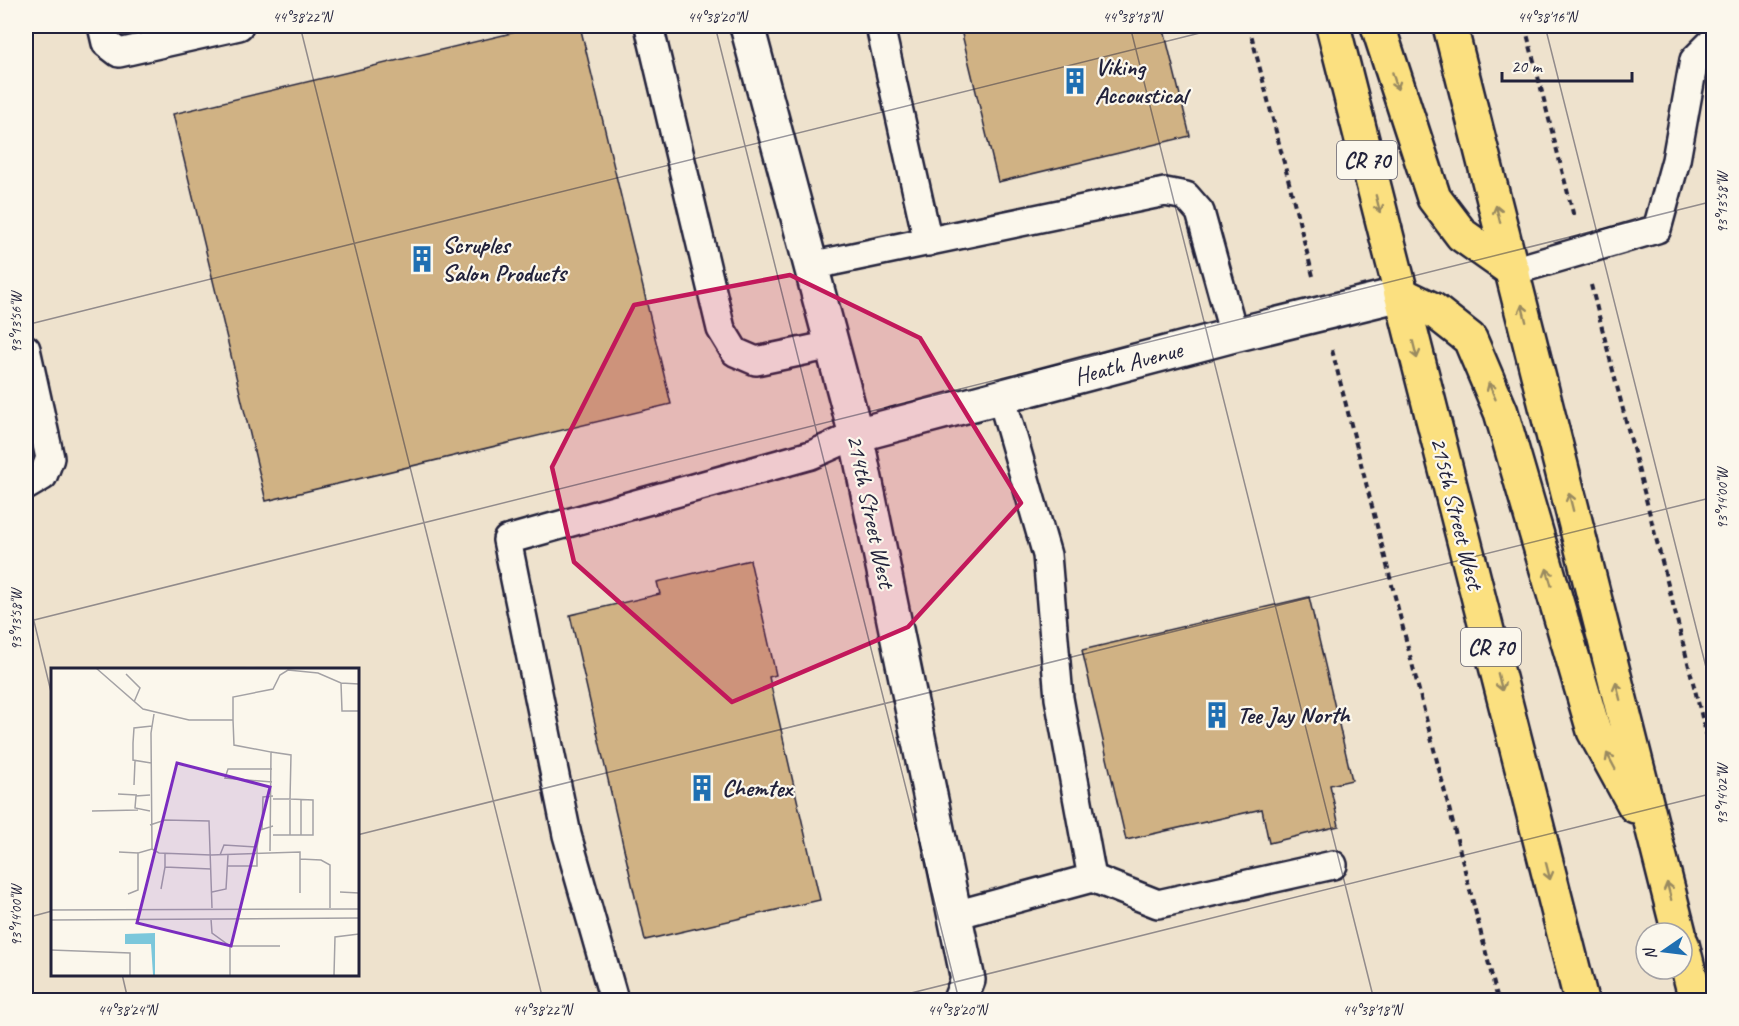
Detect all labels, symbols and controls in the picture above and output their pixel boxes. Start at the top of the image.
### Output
text: 44°38'22"N [272,8,335,27]
text: 44°38'20"N [687,8,750,27]
text: 44°38'18"N [1102,8,1165,27]
text: 44°38'16"N [1517,8,1580,27]
scale bar [1502,45,1632,83]
place label: Viking Accoustical [1095,52,1192,110]
text: 20 m [1511,55,1544,77]
building icon: Viking Accoustical [1060,66,1090,96]
one-way arrow [1390,72,1401,91]
road number: CR 70 [1337,141,1397,179]
text: 93°13'58"W [1713,169,1732,233]
one-way arrow [1373,195,1385,214]
one-way arrow [1492,205,1504,224]
place label: Scruples Salon Products [442,230,568,288]
building icon: Scruples Salon Products [407,244,437,274]
text: 93°13'56"W [7,289,26,353]
one-way arrow [1517,304,1529,323]
street label: Heath Avenue [1071,334,1187,392]
one-way arrow [1410,341,1422,360]
one-way arrow [1486,382,1497,400]
street label: 214th Street West [840,432,902,592]
street label: 215th Street West [1424,434,1491,594]
text: 93°14'00"W [1713,465,1732,529]
one-way arrow [1565,493,1576,512]
one-way arrow [1543,568,1554,587]
text: 93°13'58"W [7,586,26,650]
road number: CR 70 [1461,628,1521,666]
inset map [51,668,358,975]
one-way arrow [1495,672,1506,691]
one-way arrow [1612,682,1624,701]
building icon: Tee Jay North [1202,700,1232,730]
place label: Tee Jay North [1237,700,1351,730]
one-way arrow [1605,753,1616,771]
text: 93°14'02"W [1713,761,1732,825]
building icon: Chemtex [687,773,717,803]
place label: Chemtex [722,773,793,803]
one-way arrow [1543,861,1555,880]
text: 93°14'00"W [7,882,26,946]
one-way arrow [1662,882,1674,901]
north arrow [1634,921,1694,981]
text: N [1639,944,1661,962]
text: 44°38'24"N [97,1001,160,1020]
text: 44°38'22"N [512,1001,575,1020]
text: 44°38'20"N [927,1001,990,1020]
text: 44°38'18"N [1342,1001,1405,1020]

